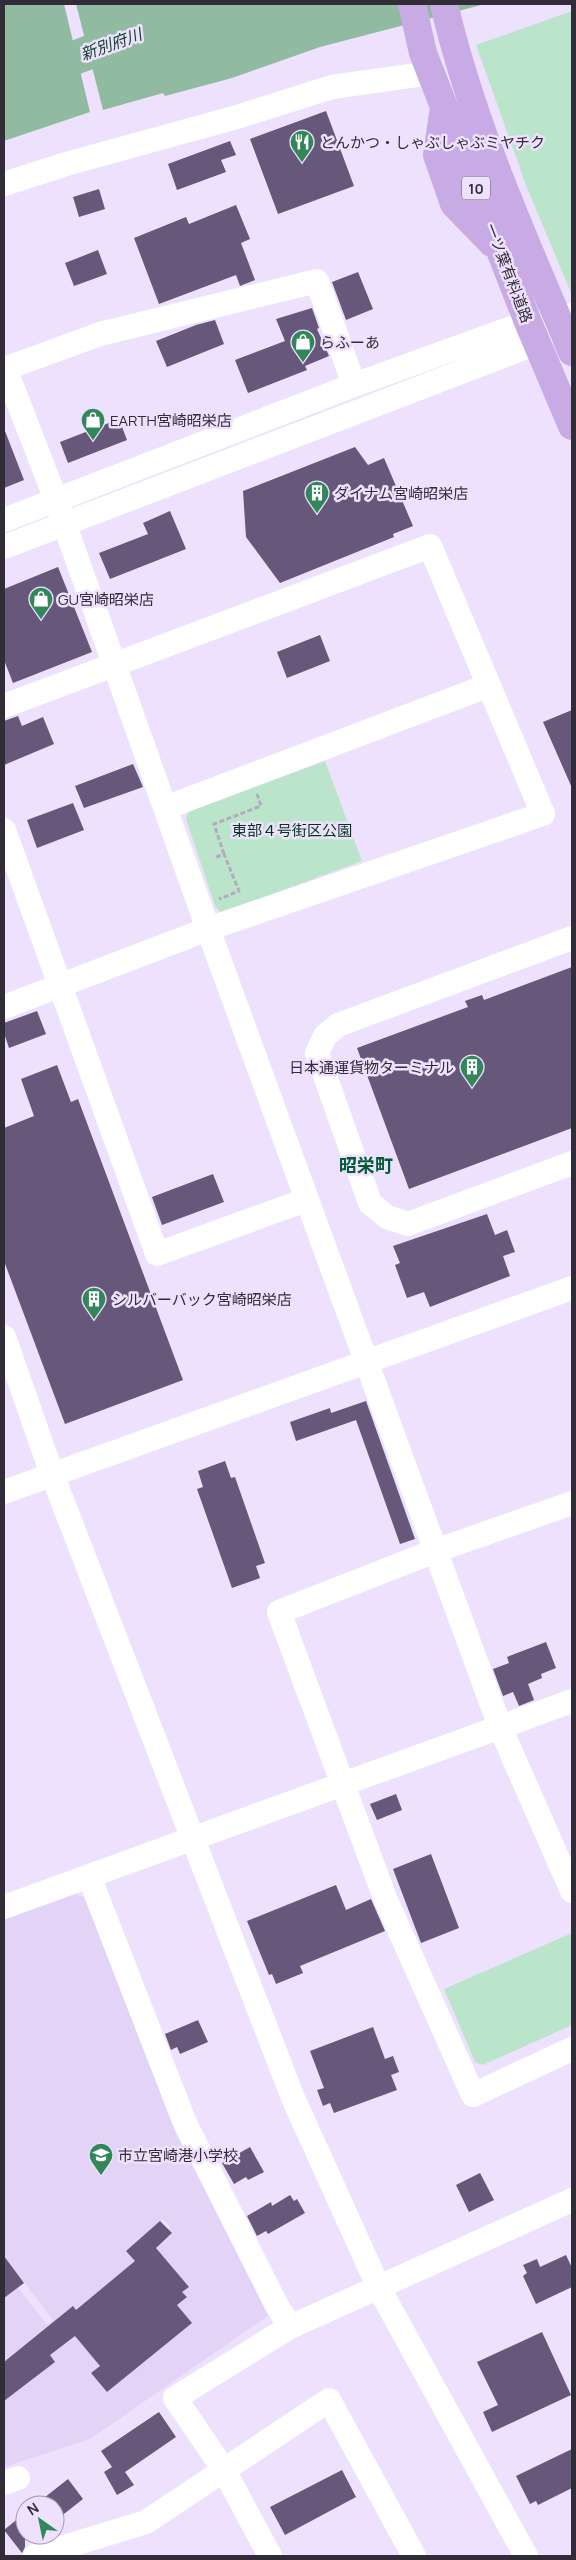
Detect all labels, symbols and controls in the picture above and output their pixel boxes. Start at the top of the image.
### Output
water label: 新別府川 [77,22,147,65]
restaurant icon: とんかつ・しゃぶしゃぶミヤチク [289,129,315,163]
place label: とんかつ・しゃぶしゃぶミヤチク [320,132,545,153]
road number: 10 [462,177,490,200]
street label: 一ツ葉有料道路 [480,220,538,326]
shop icon: らふーあ [290,329,316,363]
place label: らふーあ [320,332,380,353]
shop icon: EARTH宮崎昭栄店 [80,407,106,441]
place label: EARTH宮崎昭栄店 [110,410,232,431]
building icon: ダイナム宮崎昭栄店 [304,480,330,514]
place label: ダイナム宮崎昭栄店 [334,483,468,504]
shop icon: GU宮崎昭栄店 [28,586,54,620]
place label: GU宮崎昭栄店 [58,589,154,610]
park label: 東部４号街区公園 [232,820,352,841]
building icon: 日本通運貨物ターミナル [459,1054,485,1088]
place label: 日本通運貨物ターミナル [289,1057,454,1078]
district label: 昭栄町 [339,1153,393,1177]
building icon: シルバーバック宮崎昭栄店 [81,1286,107,1320]
place label: シルバーバック宮崎昭栄店 [112,1289,292,1310]
school or university icon: 市立宮崎港小学校 [88,2142,114,2176]
place label: 市立宮崎港小学校 [118,2145,238,2166]
north arrow [15,2495,65,2545]
text: N [23,2498,42,2519]

